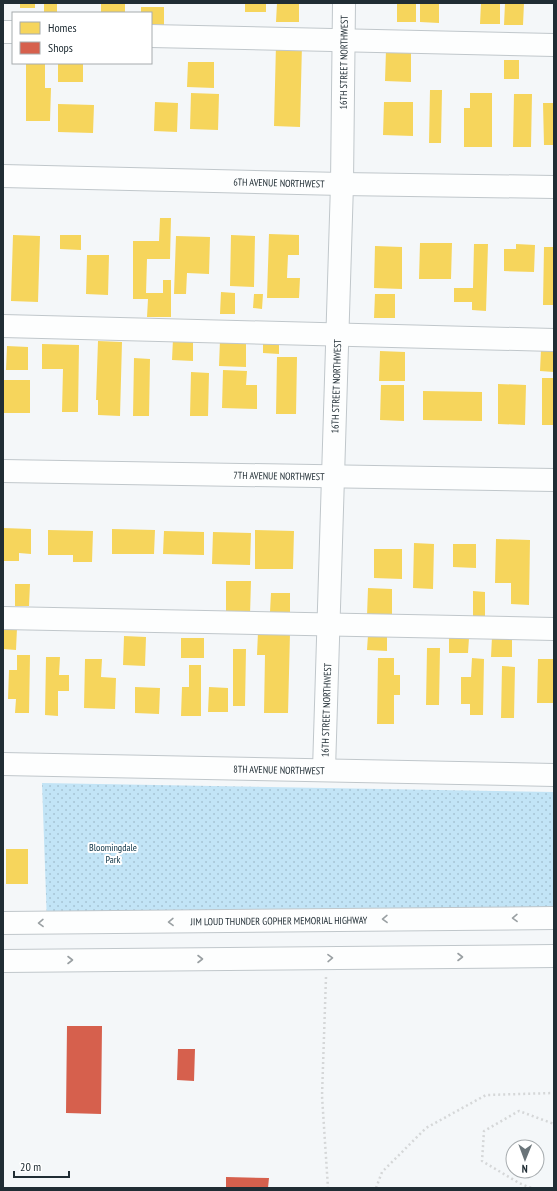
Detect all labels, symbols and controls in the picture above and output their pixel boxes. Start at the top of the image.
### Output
legend [12,12,152,64]
street label: 16TH STREET NORTHWEST [337,15,351,110]
text: Homes [48,20,76,35]
text: Shops [48,40,73,55]
street label: 6TH AVENUE NORTHWEST [233,175,325,191]
street label: 16TH STREET NORTHWEST [328,338,344,434]
street label: 7TH AVENUE NORTHWEST [233,469,325,483]
street label: 16TH STREET NORTHWEST [318,662,334,757]
street label: 8TH AVENUE NORTHWEST [233,763,325,777]
park label: Bloomingdale Park [89,841,137,866]
street label: JIM LOUD THUNDER GOPHER MEMORIAL HIGHWAY [190,914,368,928]
one-way arrow [512,914,518,922]
one-way arrow [382,915,388,923]
one-way arrow [168,918,174,926]
one-way arrow [38,919,44,927]
one-way arrow [457,953,463,961]
one-way arrow [327,954,333,962]
one-way arrow [197,955,203,963]
one-way arrow [67,956,73,964]
north arrow [505,1139,545,1179]
scale bar [14,1153,69,1179]
text: 20 m [20,1159,41,1174]
text: N [522,1162,528,1176]

